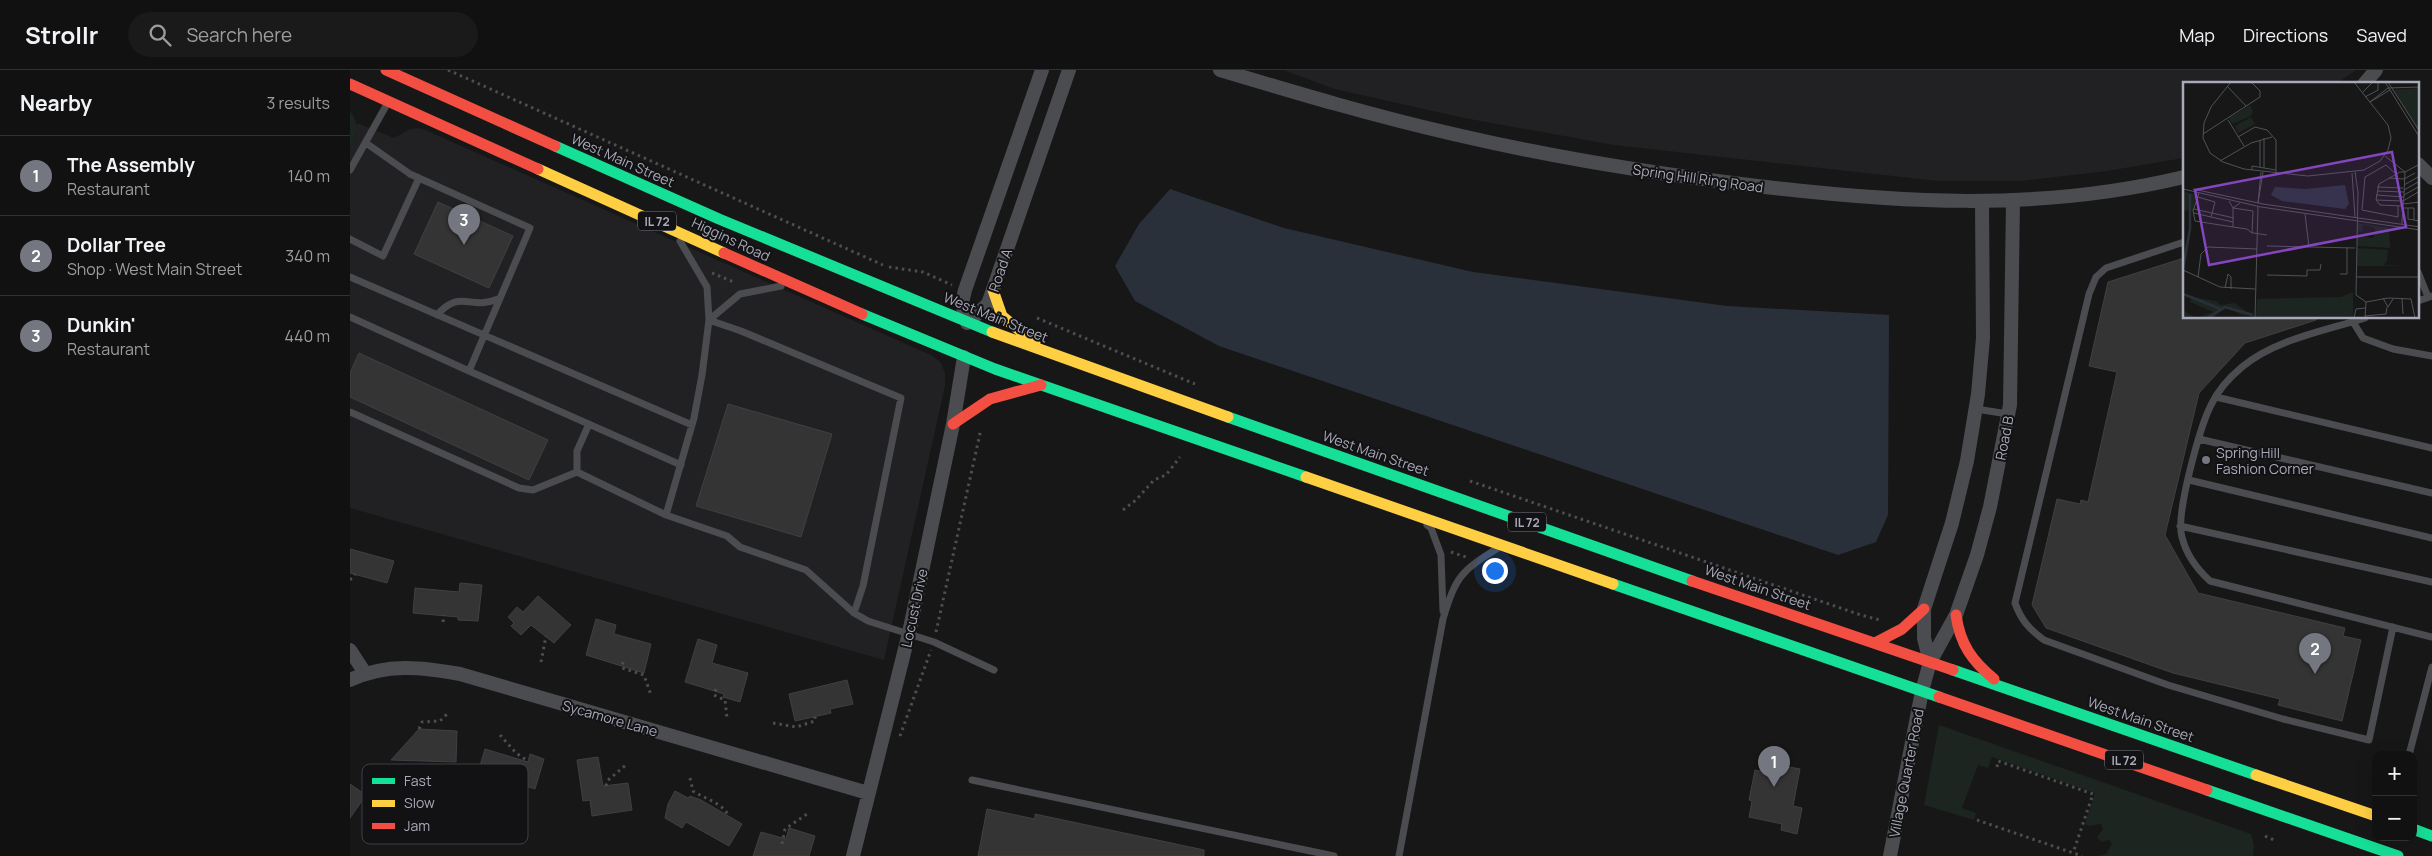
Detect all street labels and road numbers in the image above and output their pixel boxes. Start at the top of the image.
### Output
street label: West Main Street [568,129,678,191]
street label: Spring Hill Ring Road [1632,159,1764,197]
road number: IL 72 [638,212,676,230]
street label: Higgins Road [689,213,773,265]
street label: Road A [984,246,1016,294]
street label: West Main Street [941,287,1051,347]
street label: Road B [1990,414,2018,462]
street label: West Main Street [1320,426,1432,480]
road number: IL 72 [1508,512,1546,532]
street label: West Main Street [1702,560,1814,614]
street label: Locust Drive [896,567,932,649]
street label: West Main Street [2085,692,2197,746]
street label: Sycamore Lane [560,695,660,741]
street label: Village Quarter Road [1884,707,1928,839]
road number: IL 72 [2105,750,2143,770]

